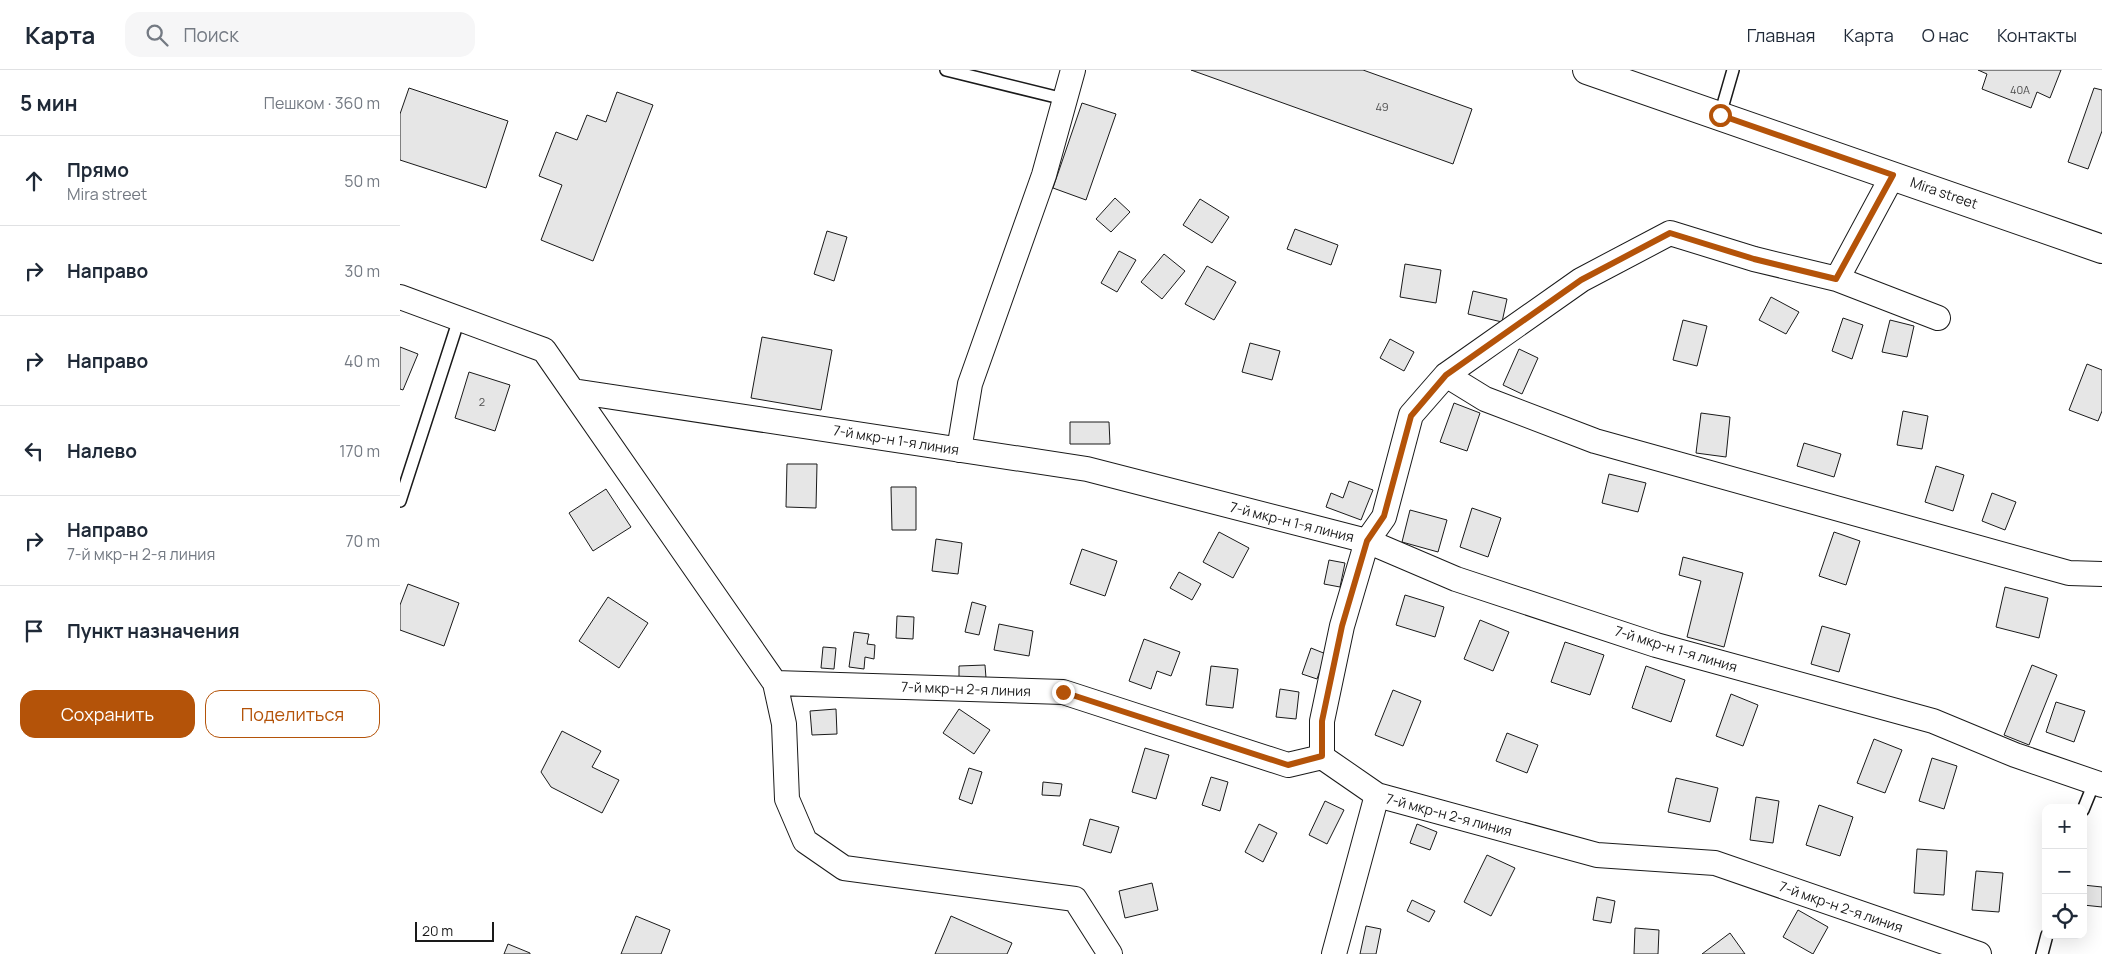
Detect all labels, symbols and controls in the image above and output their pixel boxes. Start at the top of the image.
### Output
search box [125,12,475,57]
text: Карта [25,18,95,51]
icon: search [143,21,171,49]
text: Поиск [183,22,239,48]
text: Главная [1747,23,1816,47]
text: Карта [1844,23,1894,47]
text: О нас [1922,23,1969,47]
text: Контакты [1997,23,2077,47]
house number: 40А [2010,82,2030,97]
text: 5 мин [20,89,78,117]
text: Пешком · 360 m [264,92,380,114]
house number: 49 [1375,99,1389,114]
route start [1709,104,1732,127]
text: Прямо [67,157,129,183]
icon: ahead [20,167,48,195]
text: 50 m [344,170,380,192]
street label: Mira street [1908,172,1981,213]
text: Mira street [67,183,147,205]
icon: right [20,257,48,285]
text: Направо [67,258,148,284]
text: 30 m [345,260,380,282]
icon: right [20,347,48,375]
text: Направо [67,348,148,374]
text: 40 m [344,350,380,372]
house number: 2 [479,394,485,409]
street label: 7-й мкр-н 1-я линия [832,420,960,459]
icon: left [20,437,48,465]
text: Налево [67,438,137,464]
text: 170 m [339,440,380,462]
street label: 7-й мкр-н 1-я линия [1228,497,1356,546]
text: Направо [67,517,148,543]
icon: right [20,527,48,555]
text: 70 m [345,530,380,552]
text: 7-й мкр-н 2-я линия [67,543,215,565]
icon: arrive [20,617,48,645]
text: Пункт назначения [67,618,240,644]
street label: 7-й мкр-н 1-я линия [1613,621,1740,676]
street label: 7-й мкр-н 2-я линия [901,677,1031,700]
route end [1052,681,1075,704]
button: Сохранить [20,690,195,738]
button: Поделиться [205,690,380,738]
street label: 7-й мкр-н 2-я линия [1384,789,1514,840]
map controls [2042,804,2087,939]
button: + [2042,804,2087,849]
button: − [2042,849,2087,894]
street label: 7-й мкр-н 2-я линия [1777,876,1906,937]
button: locate [2042,894,2087,939]
scale bar [415,919,494,942]
text: 20 m [422,921,453,940]

